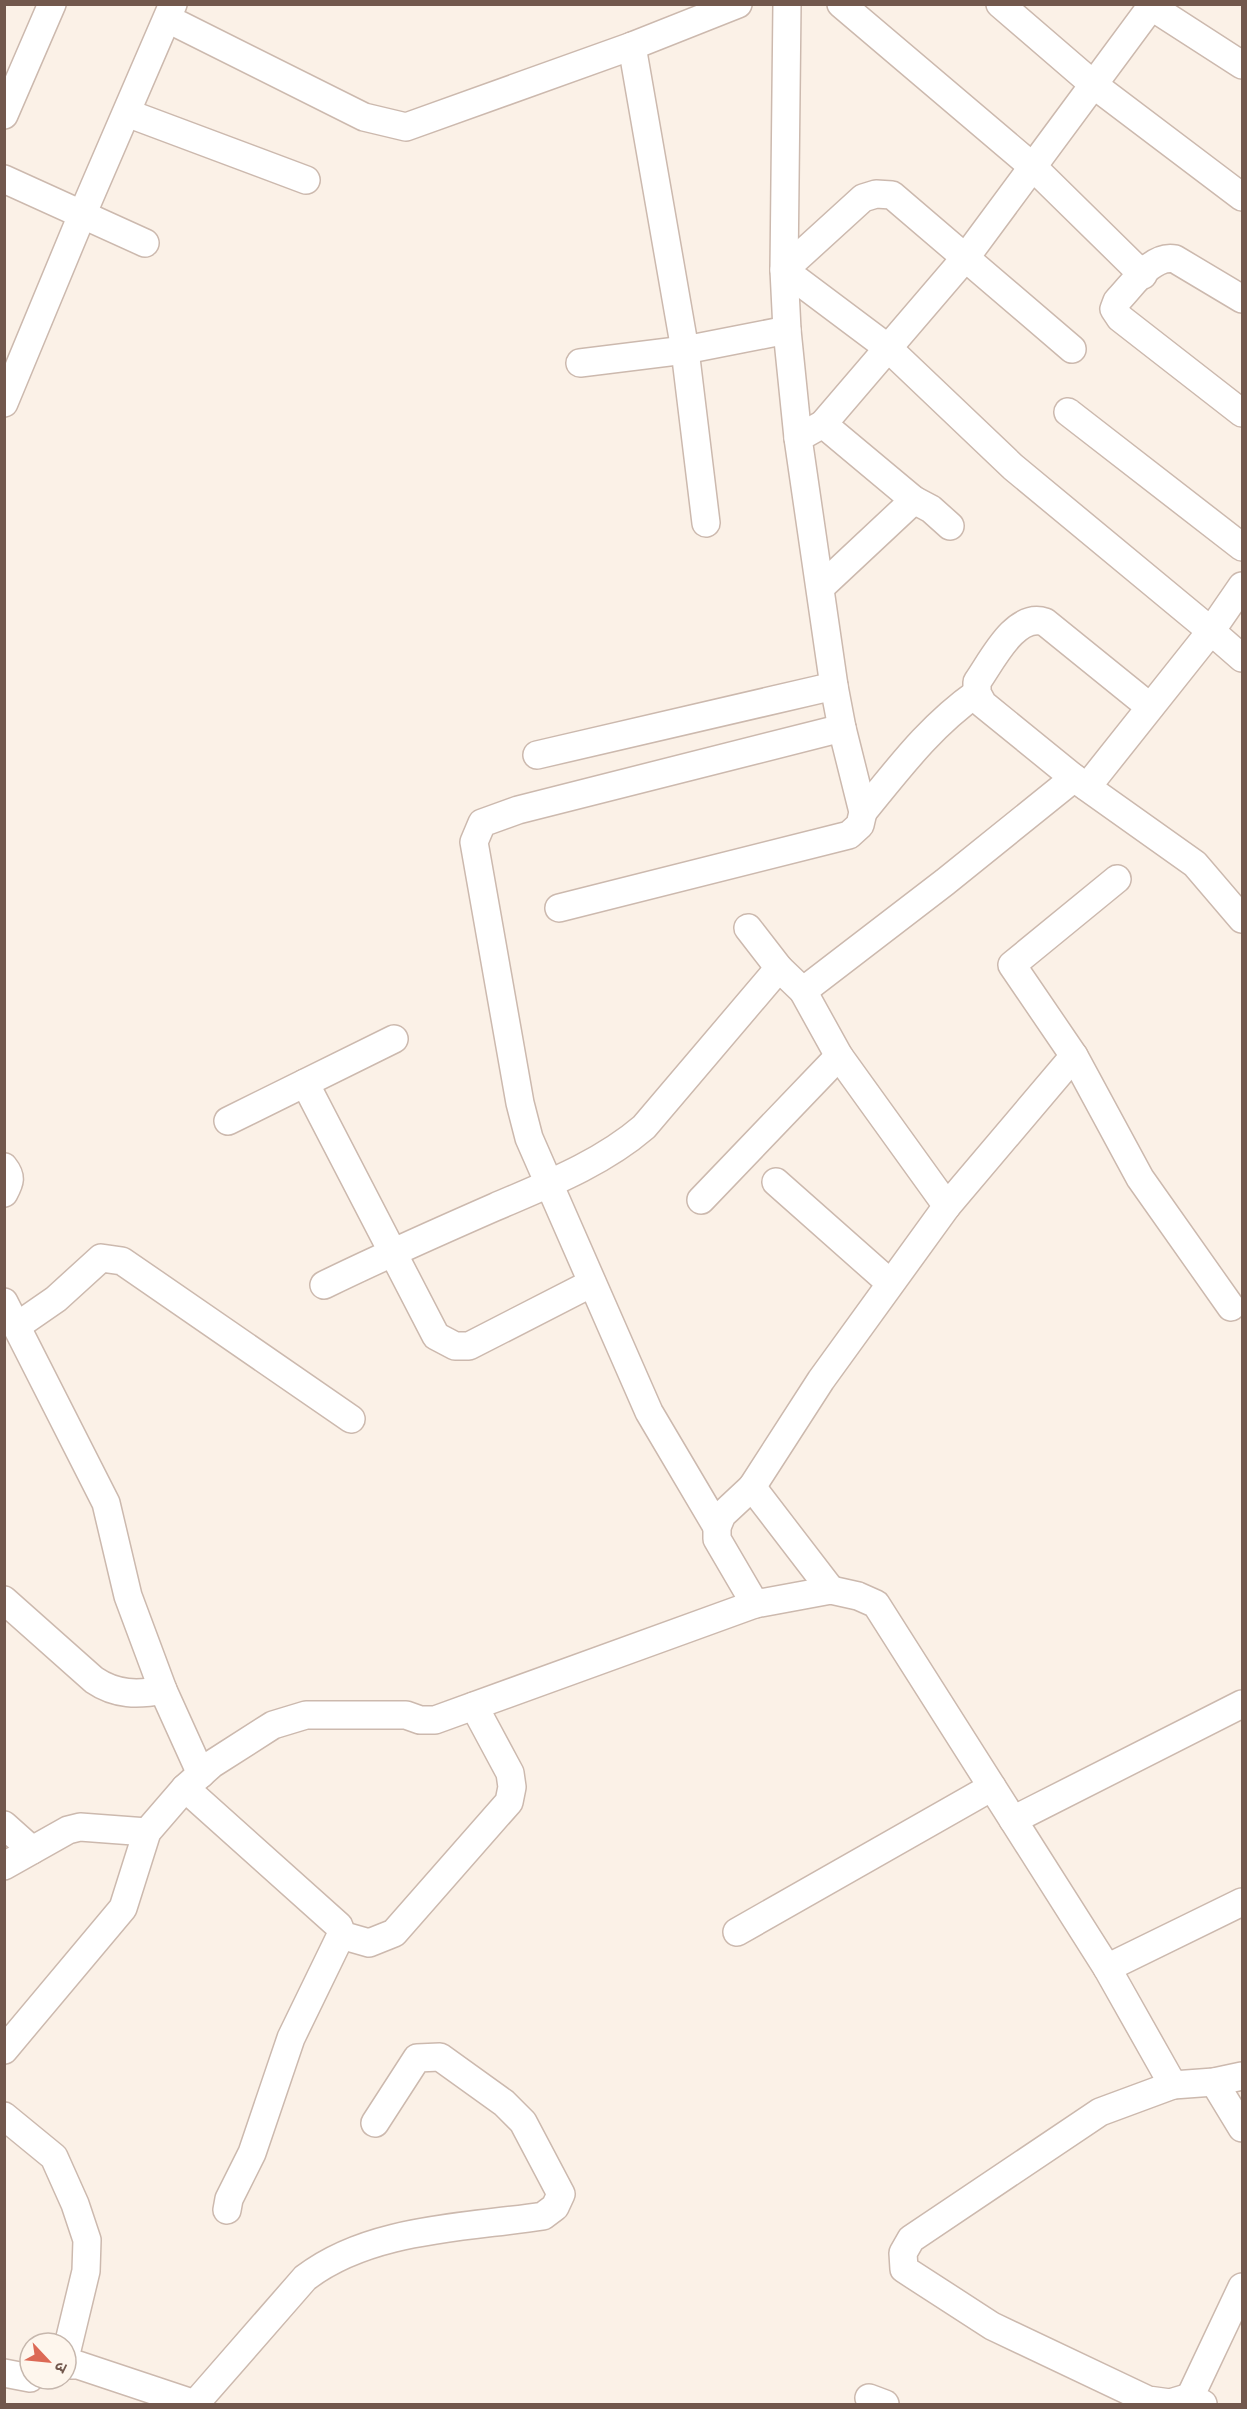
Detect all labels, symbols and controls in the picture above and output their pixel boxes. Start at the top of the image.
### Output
north arrow [18,2331,78,2391]
text: उ [51,2359,72,2376]

